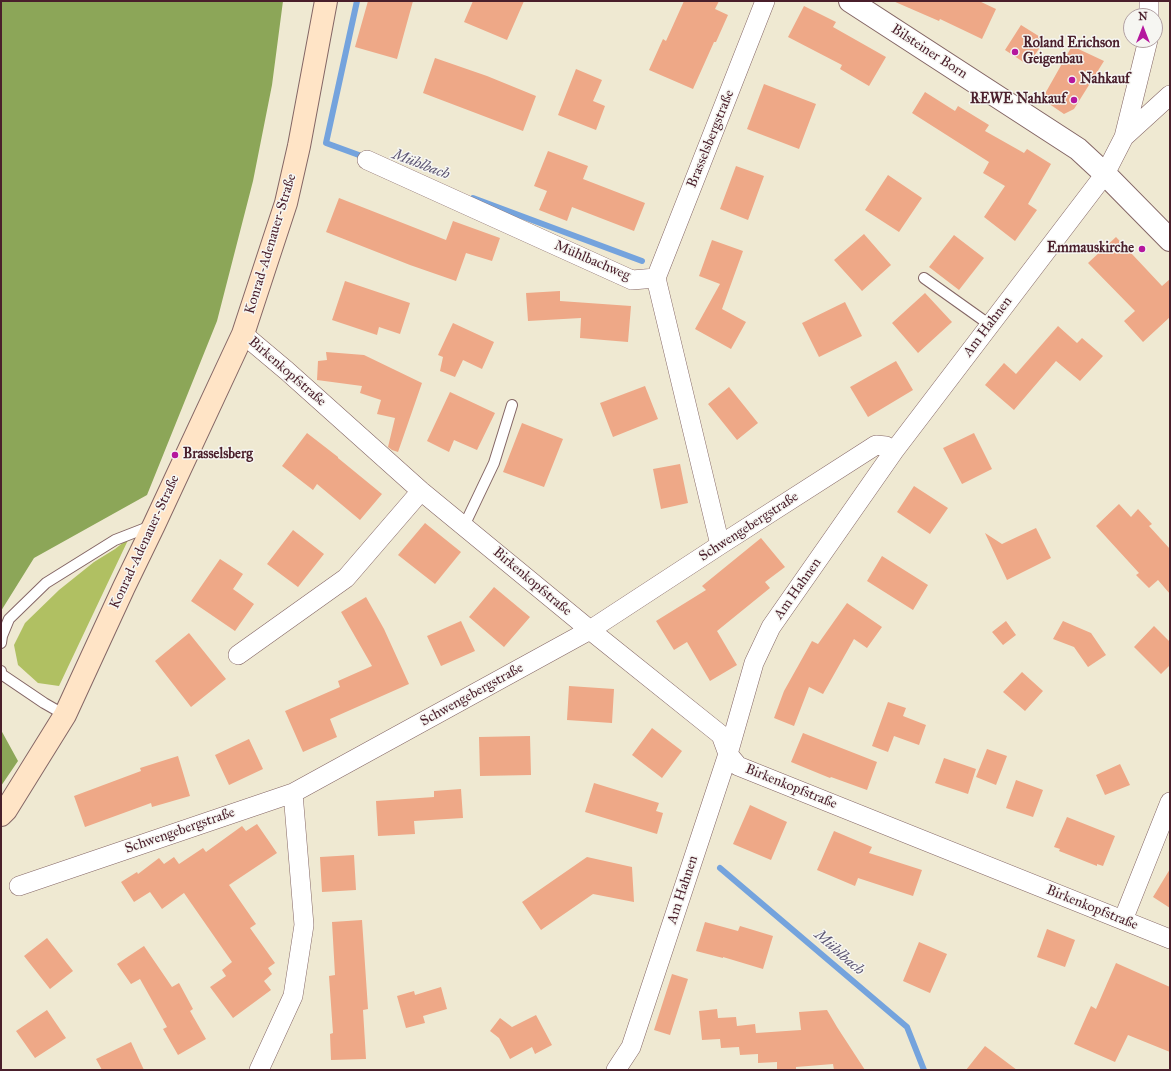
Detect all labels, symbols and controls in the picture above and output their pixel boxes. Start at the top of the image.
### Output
north arrow [1123,8,1163,48]
text: N [1138,10,1148,23]
street label: Bilsteiner Born [888,21,970,83]
place label: Roland Erichson Geigenbau [1023,36,1120,68]
marker: Roland Erichson Geigenbau [1010,47,1020,57]
place label: Nahkauf [1080,72,1130,88]
marker: Nahkauf [1067,75,1077,85]
street label: Brasselsbergstraße [684,88,738,190]
place label: REWE Nahkauf [970,92,1066,108]
marker: REWE Nahkauf [1069,95,1079,105]
water label: Mühlbach [390,146,452,184]
street label: Konrad-Adenauer-Straße [242,172,300,316]
street label: Mühlbachweg [551,237,633,285]
place label: Emmauskirche [1047,241,1134,257]
marker: Emmauskirche [1137,244,1147,254]
street label: Am Hahnen [960,294,1016,360]
street label: Birkenkopfstraße [245,334,329,410]
place label: Brasselsberg [183,447,253,463]
marker: Brasselsberg [170,450,180,460]
street label: Konrad-Adenauer-Straße [107,472,183,612]
street label: Schwengebergstraße [696,489,802,565]
street label: Birkenkopfstraße [489,544,575,620]
street label: Am Hahnen [771,555,825,623]
street label: Schwengebergstraße [418,660,526,730]
street label: Birkenkopfstraße [743,761,839,813]
street label: Schwengebergstraße [123,804,237,858]
street label: Am Hahnen [664,854,702,926]
street label: Birkenkopfstraße [1044,882,1140,934]
water label: Mühlbach [810,927,868,979]

